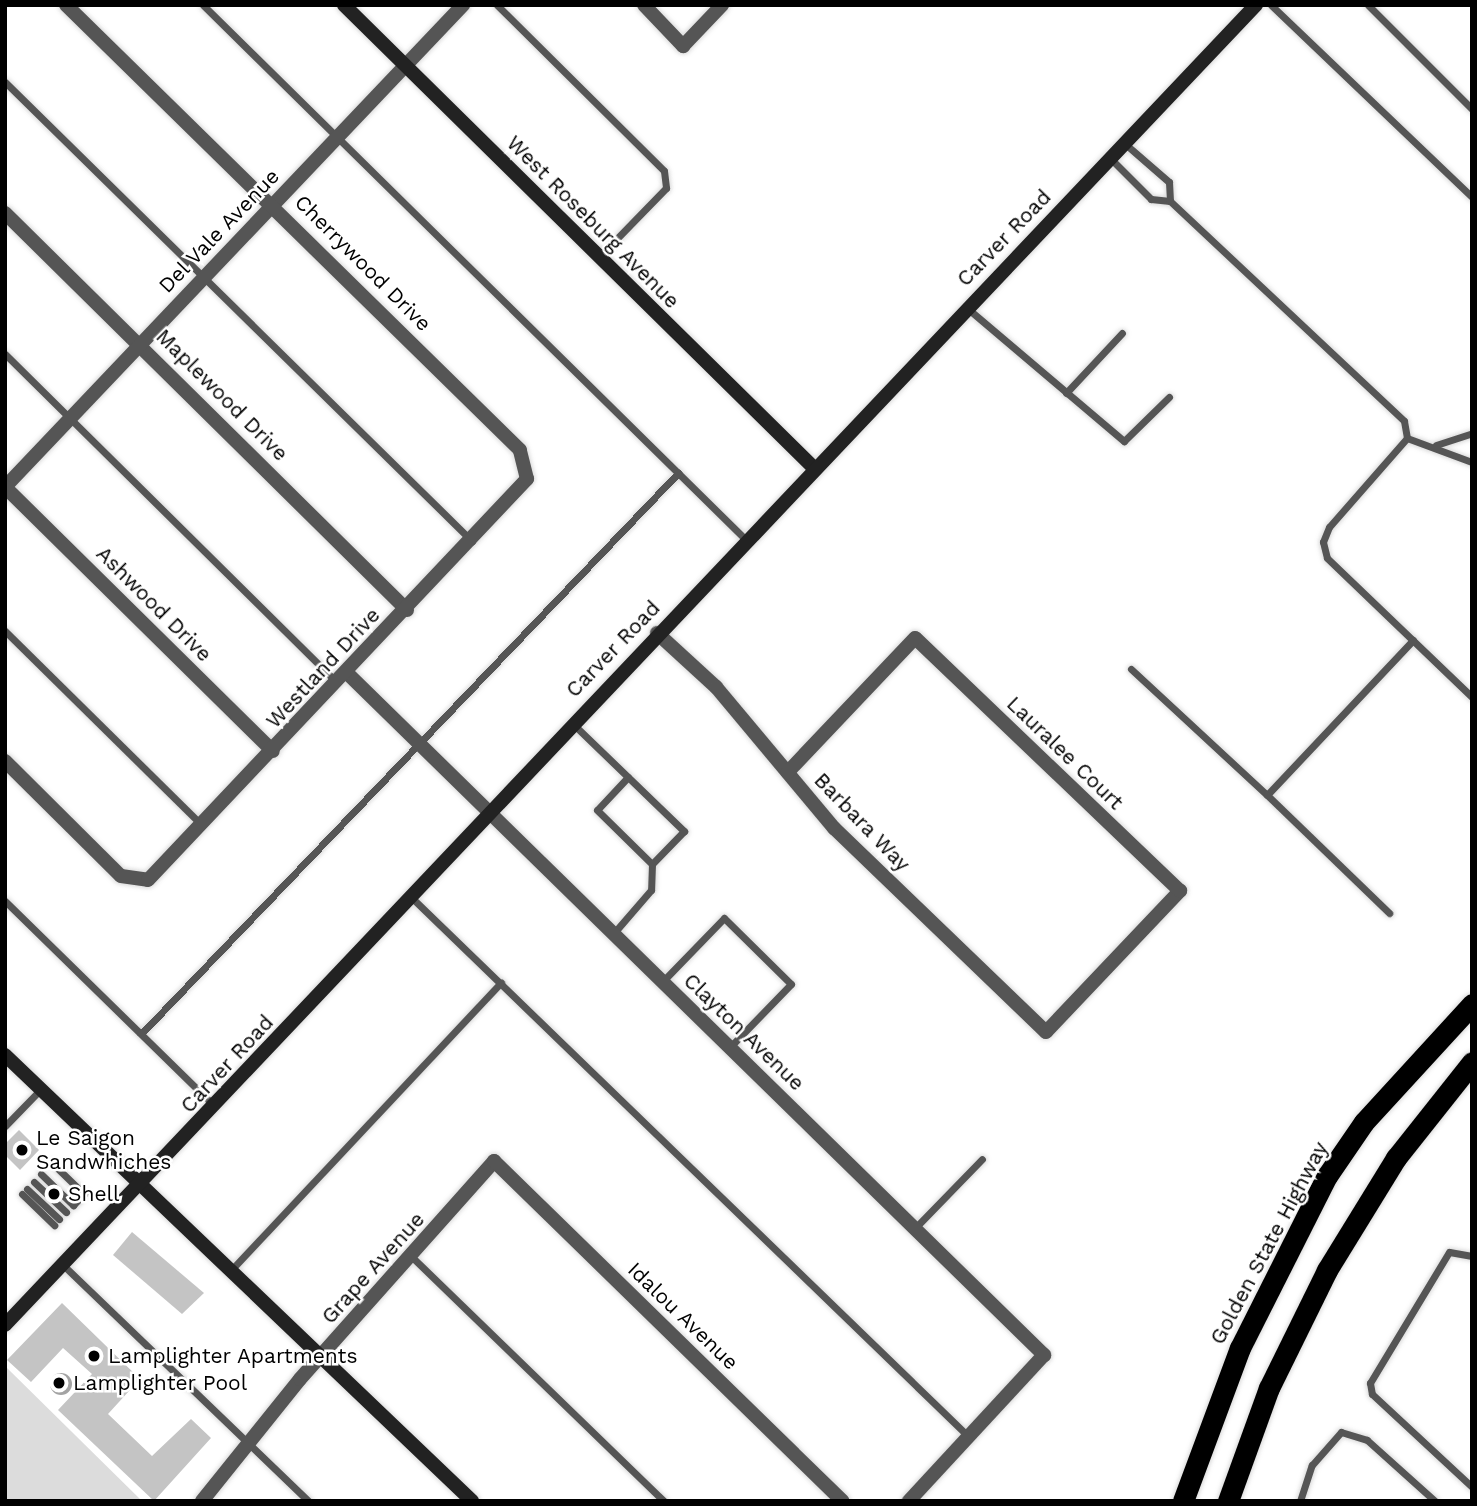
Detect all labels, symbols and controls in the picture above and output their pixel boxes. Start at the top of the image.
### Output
street label: West Roseburg Avenue [501,130,685,314]
street label: Del Vale Avenue [153,163,285,299]
street label: Carver Road [952,184,1056,292]
street label: Cherrywood Drive [290,190,436,336]
street label: Maplewood Drive [151,324,293,466]
street label: Ashwood Drive [91,541,217,667]
street label: Carver Road [561,595,665,703]
street label: Westland Drive [261,603,385,733]
street label: Lauralee Court [1002,691,1128,815]
street label: Barbara Way [808,767,916,877]
street label: Clayton Avenue [678,968,810,1096]
street label: Carver Road [175,1010,279,1118]
place label: Le Saigon Sandwhiches [36,1125,171,1175]
street label: Golden State Highway [1205,1137,1333,1349]
marker: Le Saigon Sandwhiches [14,1142,30,1158]
place label: Shell [68,1181,119,1207]
marker: Shell [46,1186,62,1202]
street label: Grape Avenue [316,1207,430,1329]
street label: Idalou Avenue [622,1257,744,1375]
place label: Lamplighter Apartments [108,1343,359,1369]
marker: Lamplighter Apartments [86,1348,102,1364]
place label: Lamplighter Pool [73,1370,248,1396]
marker: Lamplighter Pool [51,1375,67,1391]

